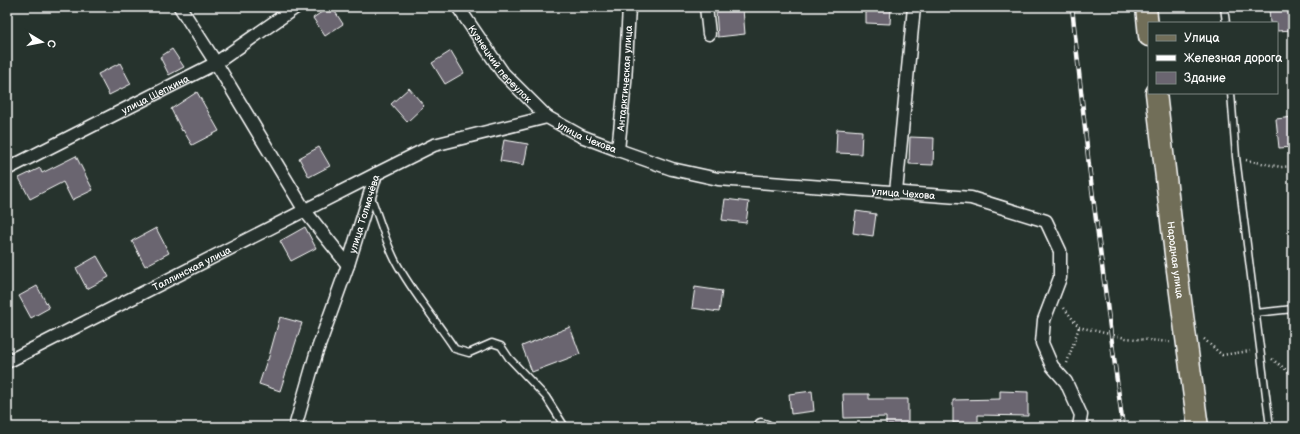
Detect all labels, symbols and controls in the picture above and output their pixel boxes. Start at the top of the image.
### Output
north arrow [22,22,62,62]
legend [1148,22,1278,94]
street label: Кузнецкий переулок [465,23,535,106]
street label: Антарктическая улица [615,25,635,133]
text: Улица [1184,31,1220,46]
text: С [44,39,58,49]
text: Железная дорога [1184,51,1282,66]
text: Здание [1184,71,1226,86]
street label: улица Щепкина [120,73,191,117]
street label: улица Чехова [555,119,618,156]
street label: улица Толмачёва [347,173,382,255]
street label: улица Чехова [871,186,936,202]
street label: Народная улица [1164,221,1186,299]
street label: Таллинская улица [151,244,233,294]

